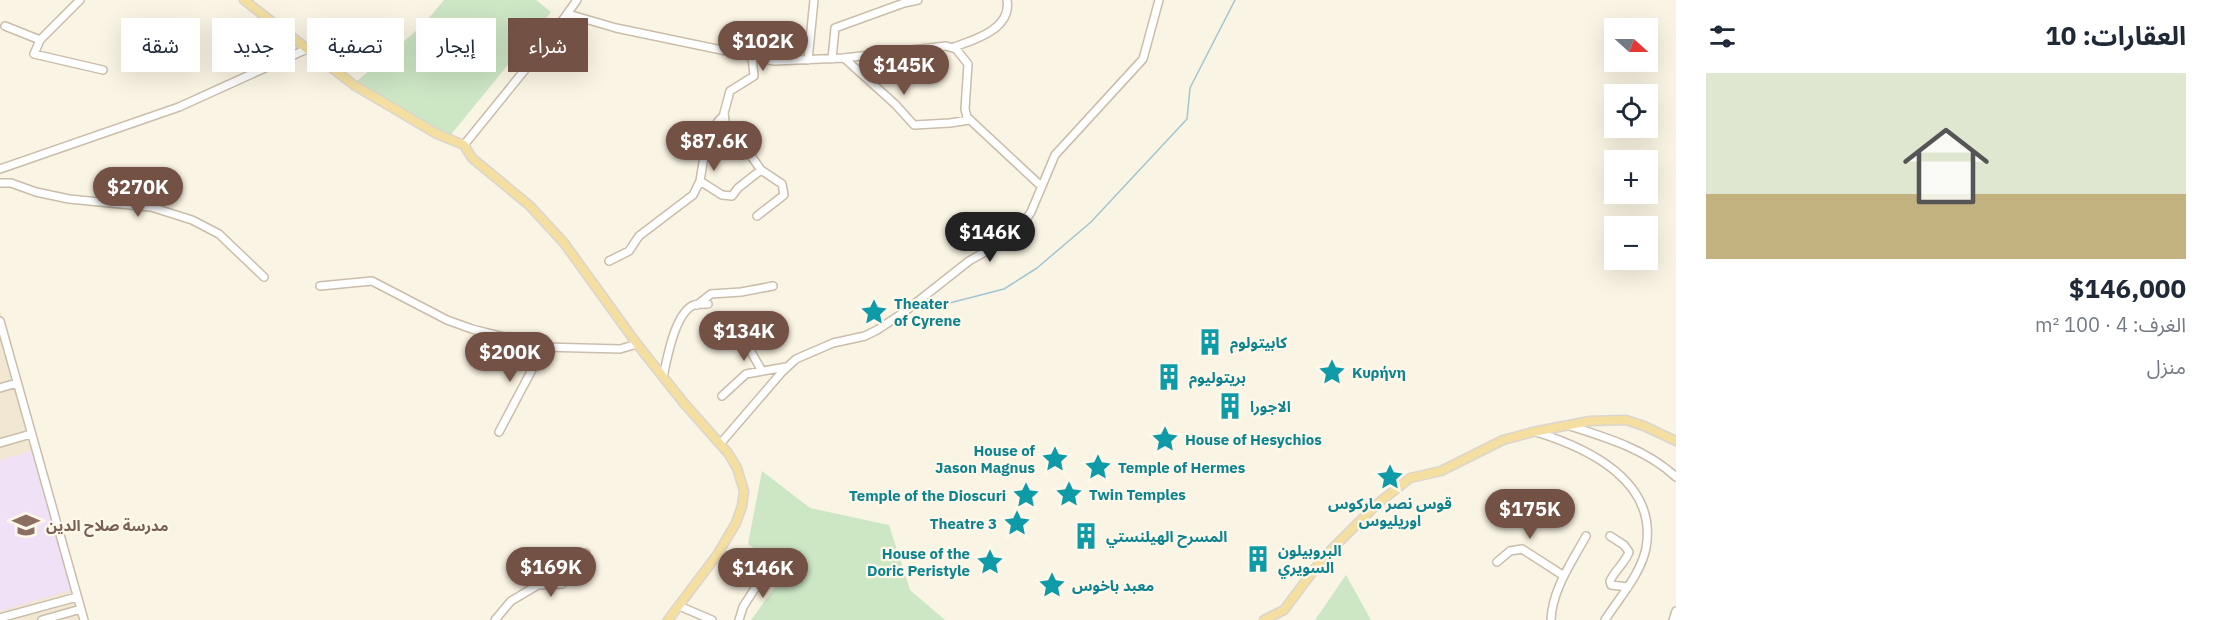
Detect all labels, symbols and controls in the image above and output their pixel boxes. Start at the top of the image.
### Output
chip: شقة [121,18,200,72]
chip: جديد [212,18,295,72]
chip: تصفية [307,18,404,72]
chip: إيجار [416,18,496,72]
chip: شراء [508,18,588,72]
north arrow [1604,18,1658,72]
map controls [1604,18,1658,270]
text: العقارات: 10 [2045,18,2186,52]
icon: filters [1706,20,1739,53]
pin: $102K [721,21,805,72]
text: $102K [732,27,794,54]
pin: $145K [862,45,946,96]
text: $145K [873,51,935,78]
button: locate [1604,84,1658,138]
icon: home [1892,112,2000,220]
pin: $87.6K [665,121,763,172]
text: $87.6K [680,127,748,154]
button: + [1604,150,1658,204]
pin: $270K [96,167,180,218]
text: $270K [107,173,169,200]
pin: $146K [948,212,1032,263]
button: − [1604,216,1658,270]
text: $146K [959,218,1021,245]
text: $146,000 [2069,271,2186,305]
place label: Theater of Cyrene [894,294,961,330]
place icon: Theater of Cyrene [859,297,889,327]
pin: $134K [702,311,786,362]
text: الغرف: 4 · 100 m² [2035,311,2186,338]
text: $134K [713,317,775,344]
building icon: كابيتولوم [1195,327,1225,357]
pin: $200K [468,332,552,383]
place label: كابيتولوم [1230,333,1287,354]
text: $200K [479,338,541,365]
text: منزل [2147,353,2186,380]
place icon: Κυρήνη [1317,357,1347,387]
building icon: بريتوليوم [1154,362,1184,392]
place label: Κυρήνη [1352,363,1406,382]
place label: بريتوليوم [1189,368,1246,389]
building icon: الاجورا [1215,391,1245,421]
place label: الاجورا [1250,397,1291,416]
place icon: House of Hesychios [1150,424,1180,454]
place label: House of Hesychios [1185,430,1322,449]
place label: House of Jason Magnus [935,441,1036,477]
place icon: House of Jason Magnus [1040,444,1070,474]
place icon: Temple of Hermes [1083,452,1113,482]
place label: Temple of Hermes [1118,458,1246,477]
place icon: قوس نصر ماركوس اوريليوس [1375,462,1405,492]
place icon: Twin Temples [1054,479,1084,509]
place icon: Temple of the Dioscuri [1011,480,1041,510]
place label: Twin Temples [1089,485,1186,504]
place label: Temple of the Dioscuri [849,486,1006,505]
pin: $175K [1488,489,1572,540]
place label: قوس نصر ماركوس اوريليوس [1328,494,1452,530]
text: $175K [1499,495,1561,522]
place icon: Theatre 3 [1002,508,1032,538]
school or university icon: مدرسة صلاح الدين [11,510,41,540]
place label: Theatre 3 [930,514,997,533]
place label: مدرسة صلاح الدين [46,516,168,537]
building icon: المسرح الهيلنستي [1071,521,1101,551]
place label: المسرح الهيلنستي [1106,527,1227,548]
place label: البروبيلون السويري [1278,541,1342,579]
place label: House of the Doric Peristyle [867,544,970,580]
building icon: البروبيلون السويري [1243,544,1273,574]
pin: $169K [509,547,593,598]
place icon: House of the Doric Peristyle [975,547,1005,577]
pin: $146K [721,548,805,599]
text: $169K [520,553,582,580]
text: $146K [732,554,794,581]
place icon: معبد باخوس [1037,570,1067,600]
place label: معبد باخوس [1072,576,1154,595]

